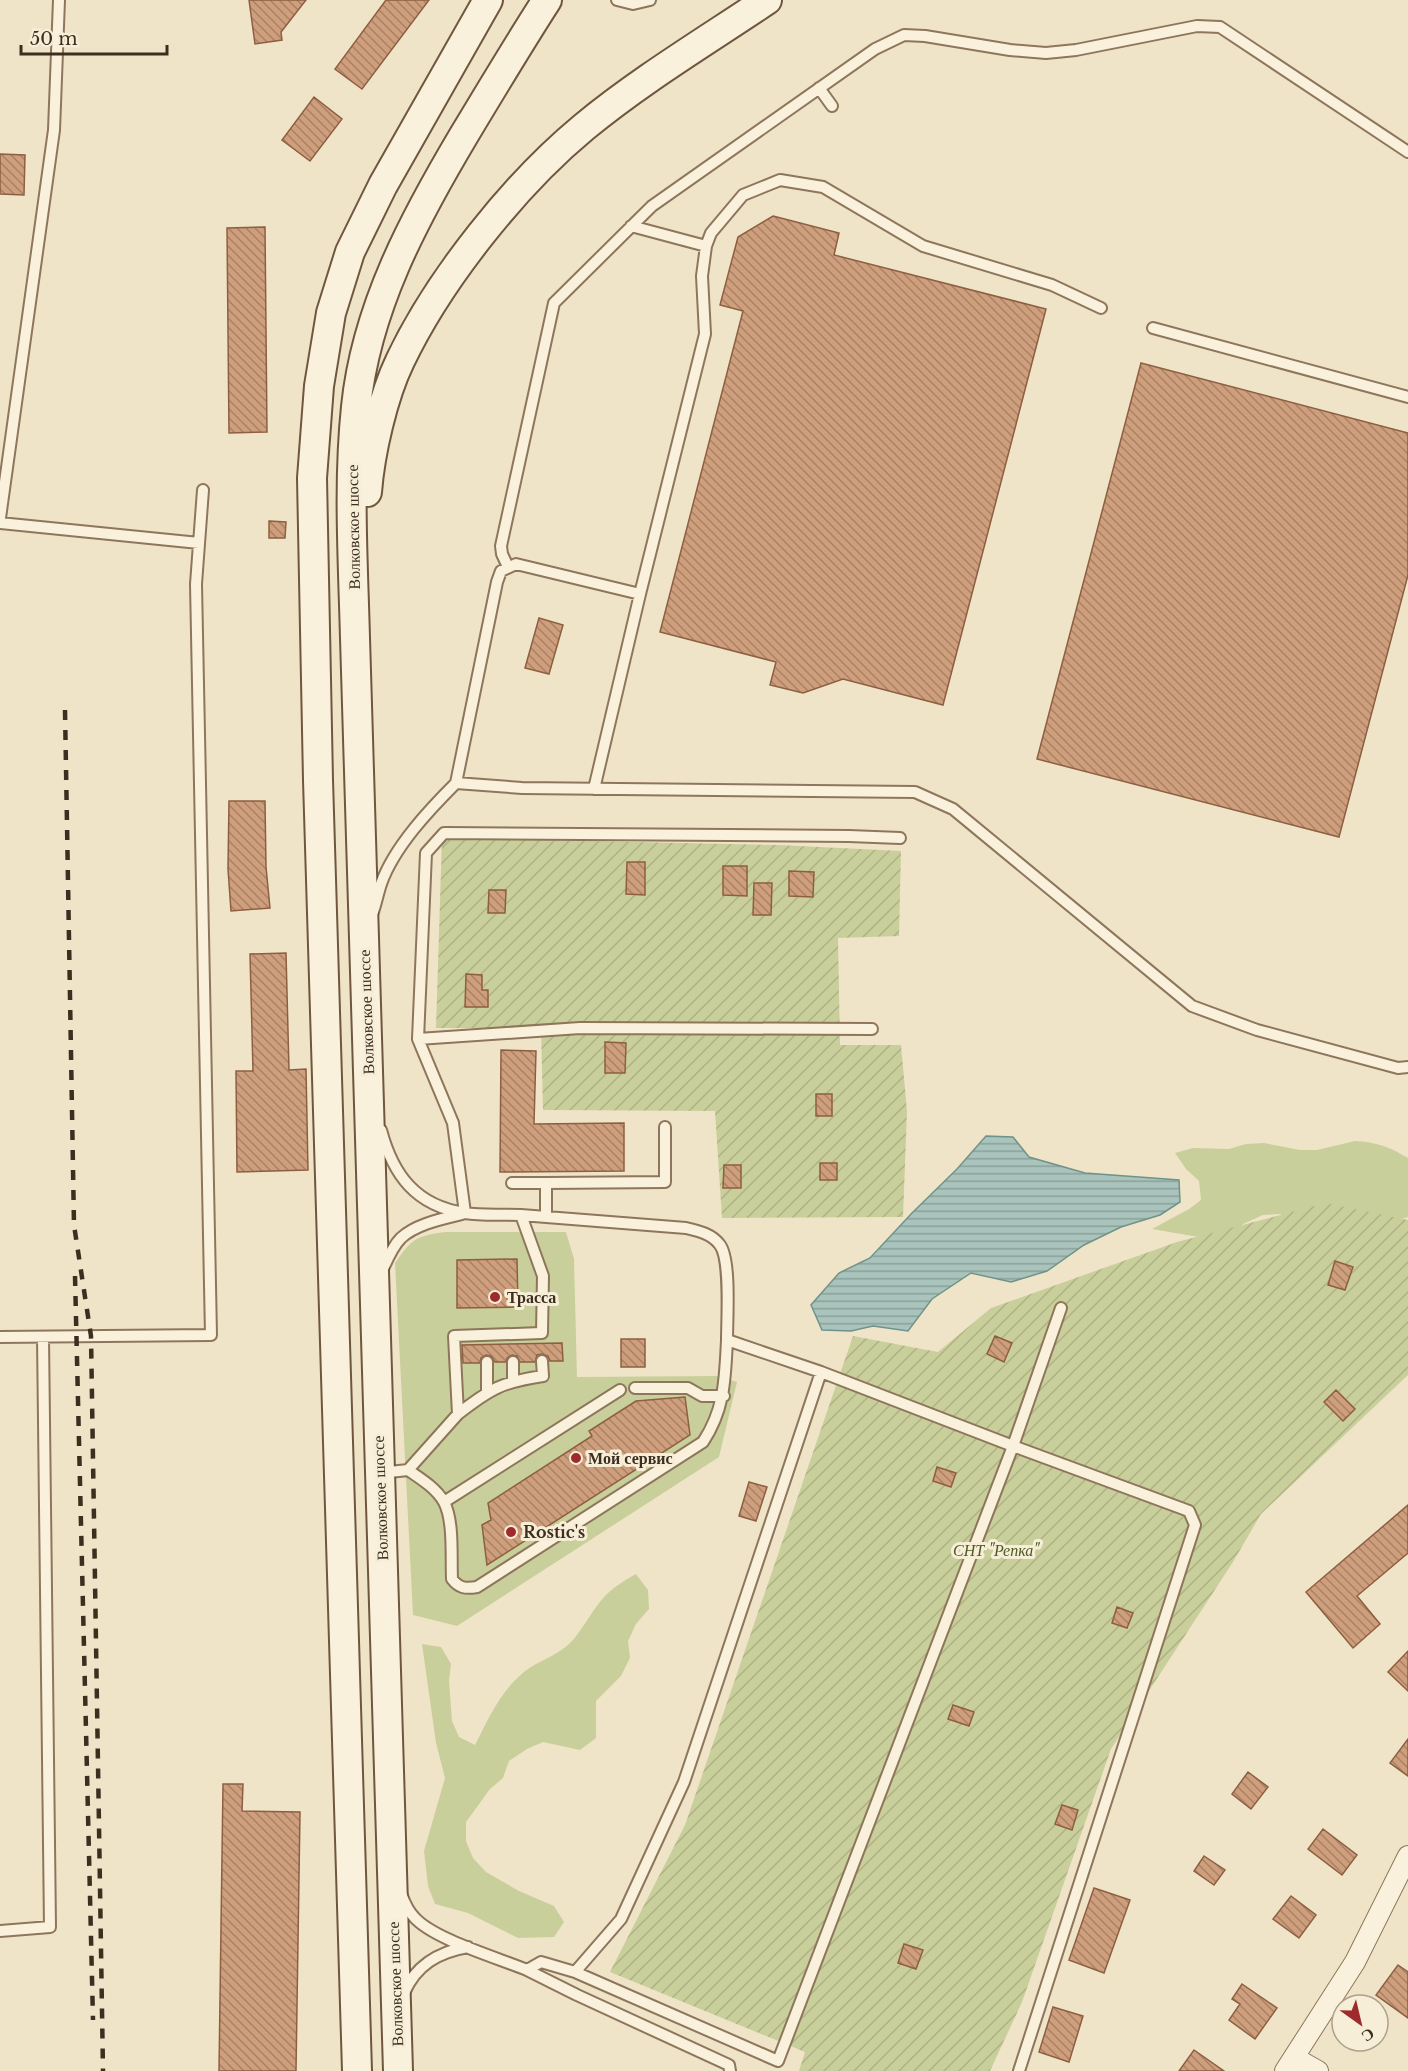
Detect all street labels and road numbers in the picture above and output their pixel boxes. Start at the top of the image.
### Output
street label: Волковское шоссе [342,464,364,590]
street label: Волковское шоссе [354,949,378,1075]
street label: Волковское шоссе [368,1435,392,1561]
street label: Волковское шоссе [383,1921,407,2047]

